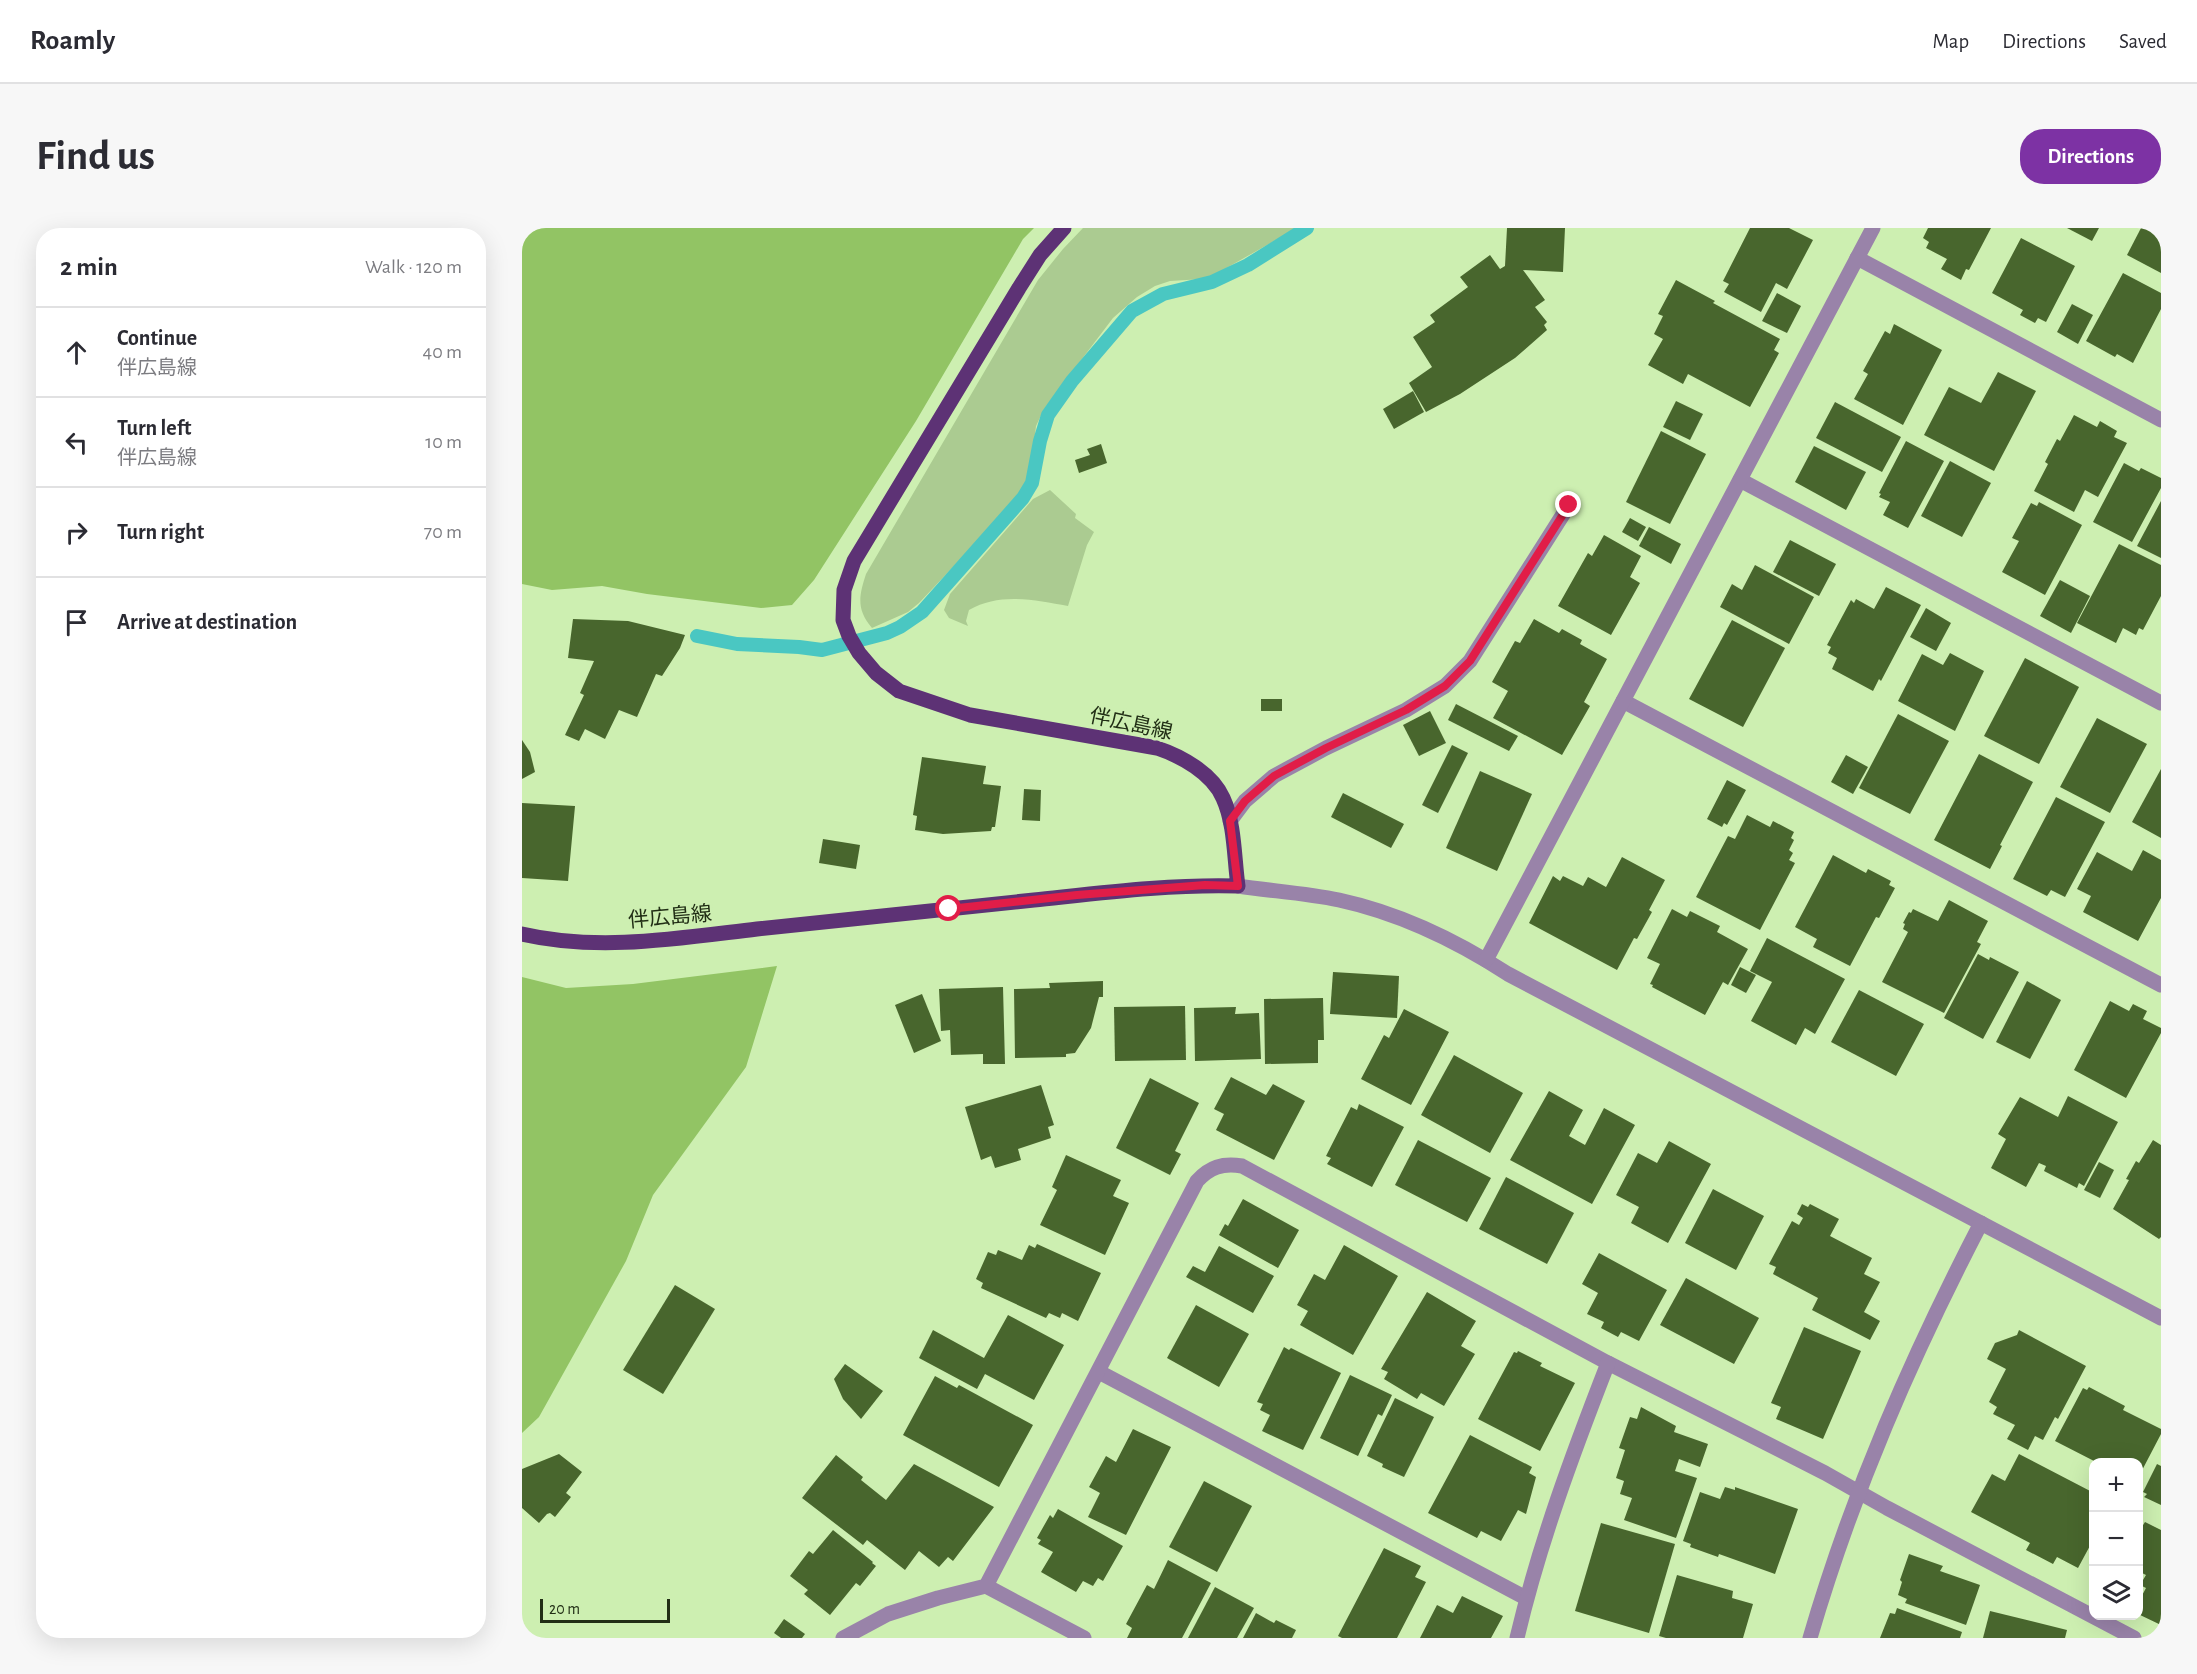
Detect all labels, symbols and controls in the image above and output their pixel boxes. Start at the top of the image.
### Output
text: Roamly [30,27,115,55]
text: Map [1933,31,1969,52]
text: Directions [2002,31,2086,52]
text: Saved [2119,31,2167,52]
button: Directions [2020,129,2161,184]
text: Find us [36,135,155,177]
text: 2 min [60,254,118,280]
text: Walk · 120 m [365,257,462,277]
text: Continue [117,327,197,349]
icon: ahead [60,336,93,369]
text: 40 m [423,342,462,362]
text: 伴広島線 [117,358,197,378]
text: Turn left [117,417,191,439]
icon: left [60,426,93,459]
text: 10 m [425,432,462,452]
text: 伴広島線 [117,448,197,468]
route end [1555,491,1581,517]
icon: right [60,516,93,549]
text: Turn right [117,521,204,543]
text: 70 m [424,522,462,542]
icon: arrive [60,606,93,639]
text: Arrive at destination [117,611,297,633]
street label: 伴広島線 [1088,704,1174,743]
route start [935,895,961,921]
street label: 伴広島線 [627,902,713,931]
map controls [2089,1458,2143,1620]
button: + [2089,1458,2143,1512]
button: − [2089,1512,2143,1566]
button: layers [2089,1566,2143,1620]
scale bar [540,1596,670,1624]
text: 20 m [549,1601,580,1617]

